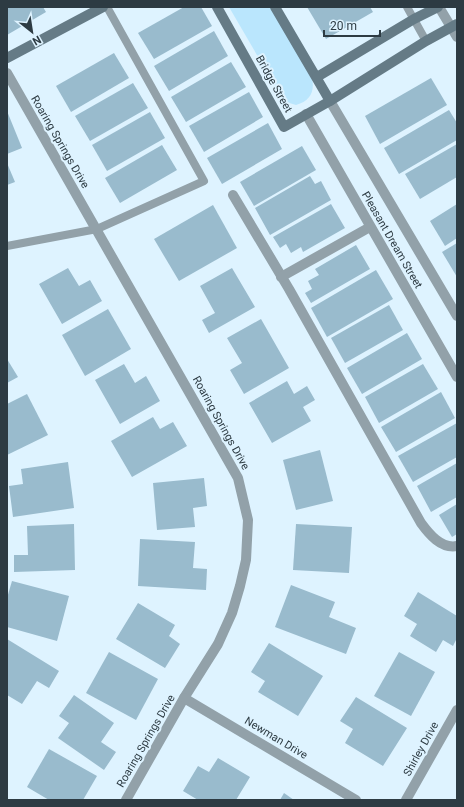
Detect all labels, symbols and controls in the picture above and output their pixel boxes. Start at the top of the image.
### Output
north arrow [12,12,52,52]
scale bar [324,12,380,38]
text: 20 m [330,19,357,33]
text: N [30,33,43,48]
street label: Bridge Street [253,53,295,115]
street label: Roaring Springs Drive [28,93,92,191]
street label: Pleasant Dream Street [359,189,425,291]
street label: Roaring Springs Drive [190,374,252,472]
street label: Roaring Springs Drive [114,692,178,790]
street label: Newman Drive [242,714,310,762]
street label: Shirley Drive [401,719,441,778]

